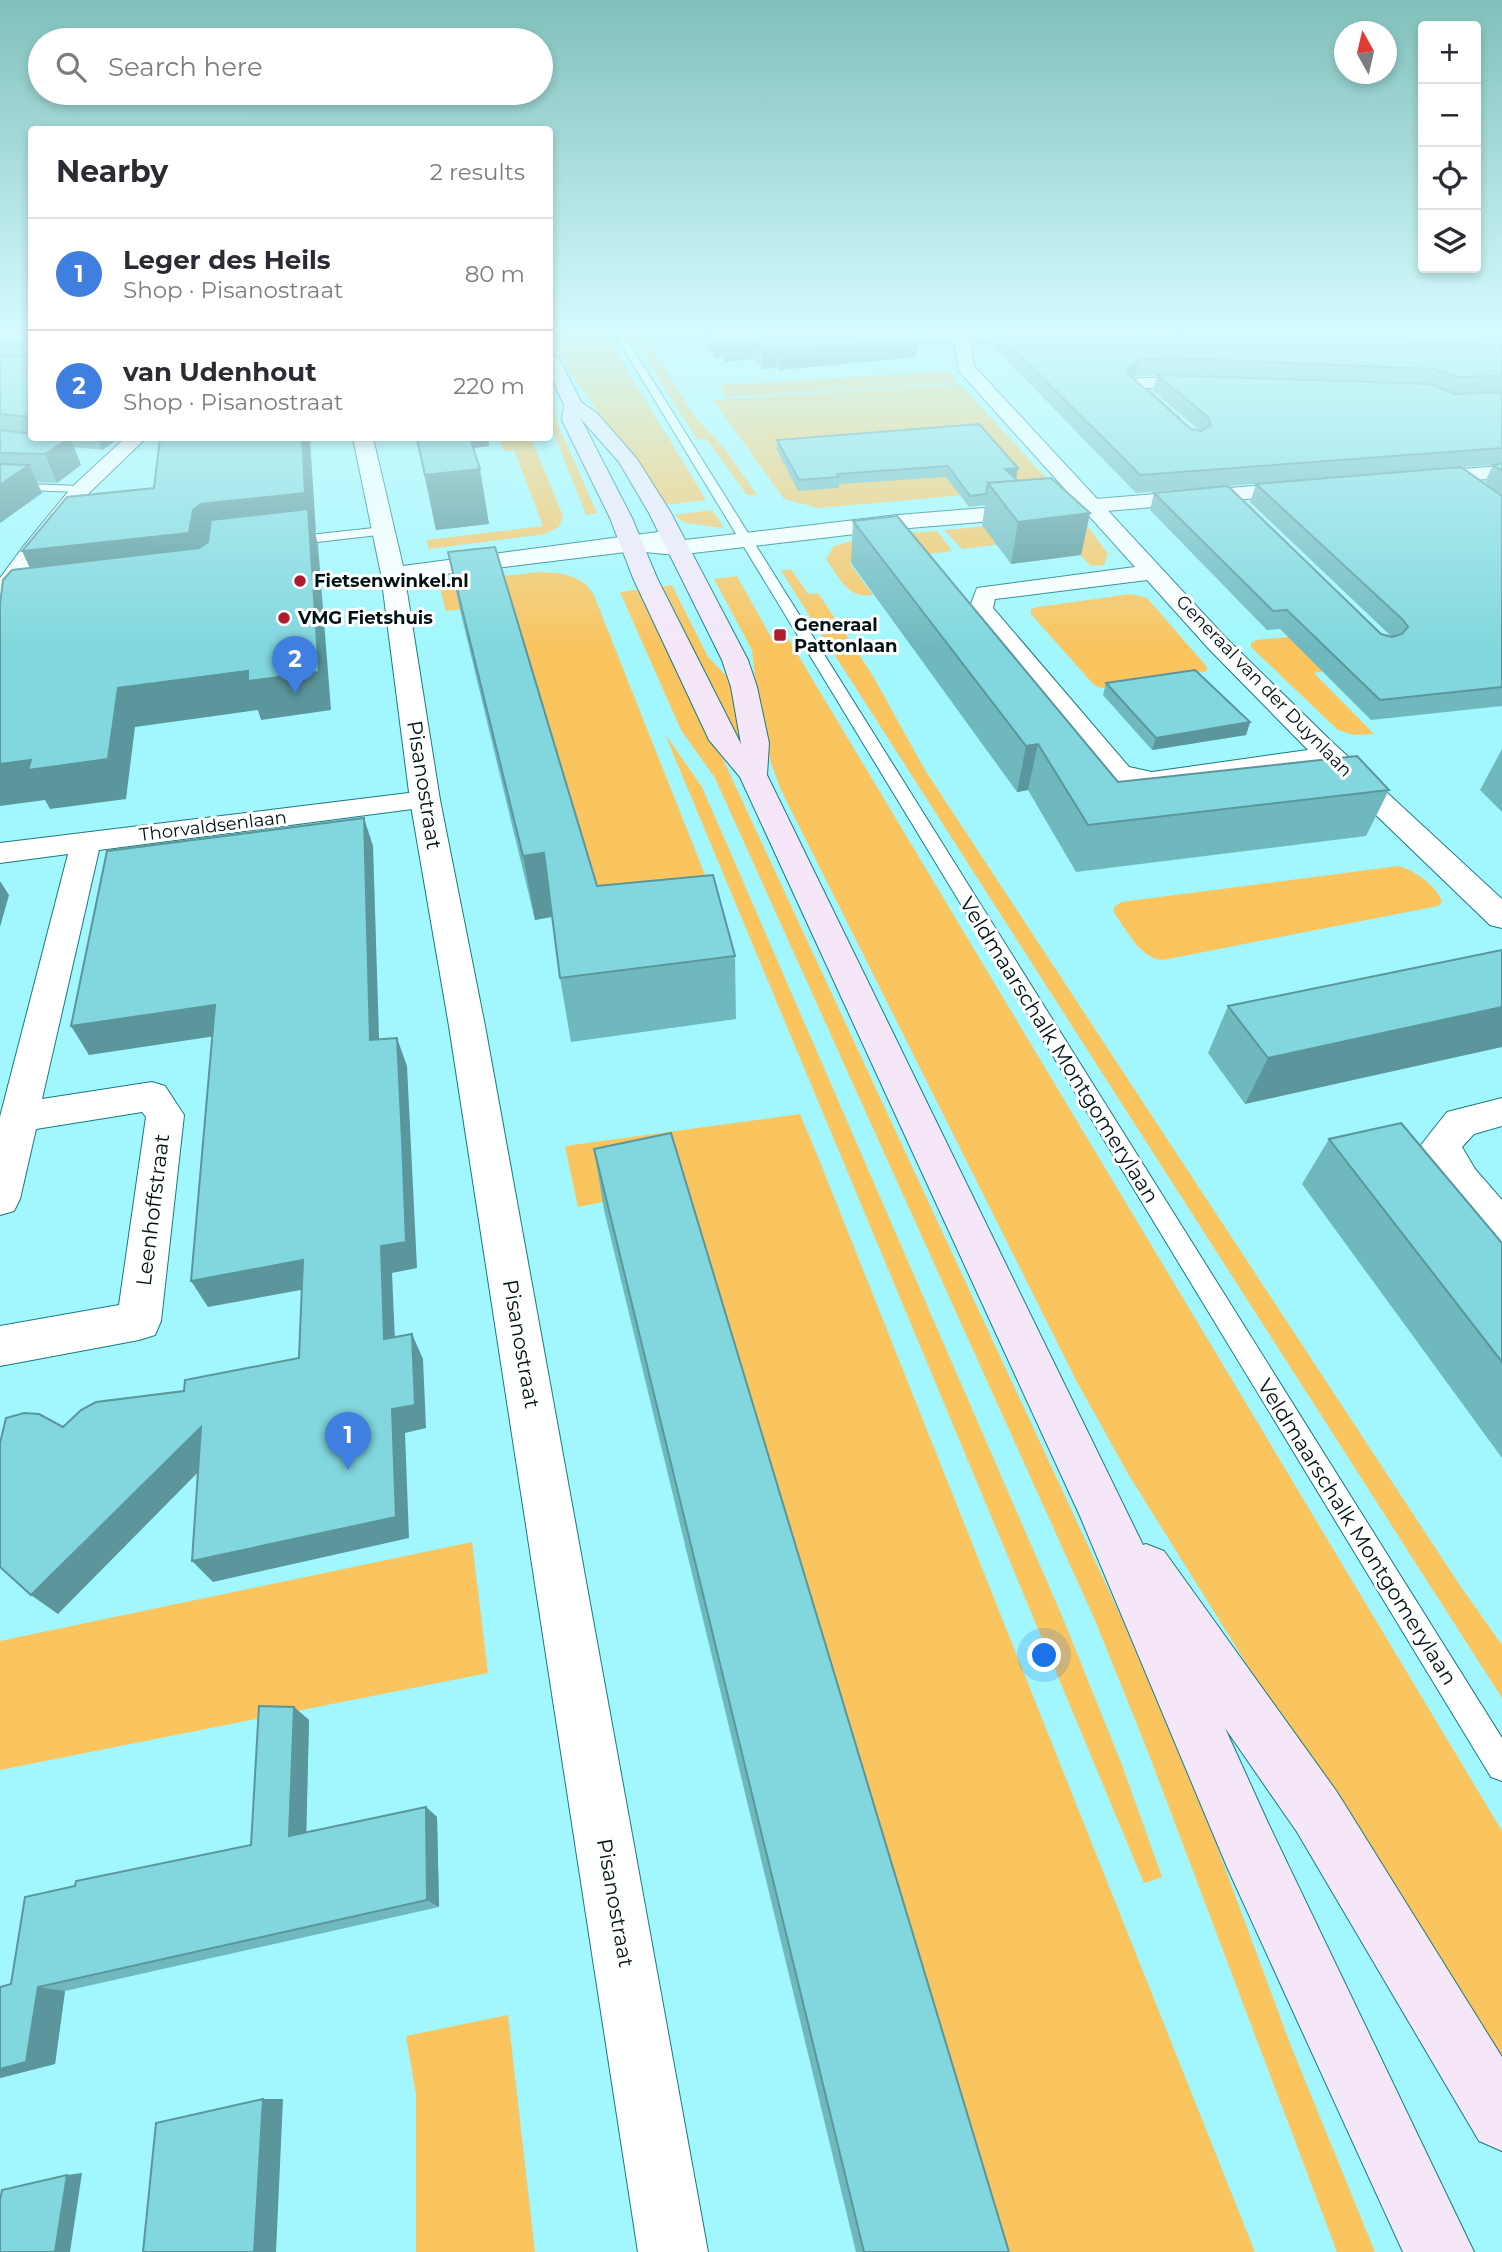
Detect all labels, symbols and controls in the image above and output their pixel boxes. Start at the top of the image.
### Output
north arrow [1334,21,1397,84]
map controls [1418,21,1481,273]
button: + [1418,21,1481,84]
search box [28,28,553,105]
icon: search [52,48,90,86]
text: Search here [108,51,263,83]
button: − [1418,84,1481,147]
button: locate [1418,147,1481,210]
text: Nearby [56,153,168,190]
text: 2 results [430,158,525,186]
button: layers [1418,210,1481,273]
text: Leger des Heils [123,244,331,276]
text: 1 [74,260,84,288]
text: 80 m [465,260,525,288]
text: Shop · Pisanostraat [123,276,343,304]
text: van Udenhout [123,356,316,388]
text: 2 [72,372,86,400]
text: 220 m [453,372,525,400]
text: Shop · Pisanostraat [123,388,343,416]
place label: Fietsenwinkel.nl [314,570,469,592]
marker: Fietsenwinkel.nl [292,573,308,589]
street label: Generaal van der Duynlaan [1171,591,1357,781]
place label: VMG Fietshuis [297,607,433,629]
marker: VMG Fietshuis [276,610,292,626]
place label: Generaal Pattonlaan [794,614,897,657]
marker: Generaal Pattonlaan [772,627,788,643]
pin: 2 [272,636,318,694]
street label: Pisanostraat [402,719,447,851]
street label: Thorvaldsenlaan [138,806,288,846]
street label: Veldmaarschalk Montgomerylaan [954,892,1164,1207]
street label: Leenhoffstraat [131,1132,174,1287]
street label: Pisanostraat [498,1278,545,1410]
street label: Veldmaarschalk Montgomerylaan [1252,1374,1462,1689]
pin: 1 [325,1412,371,1470]
your location [1027,1638,1061,1672]
street label: Pisanostraat [592,1837,639,1969]

